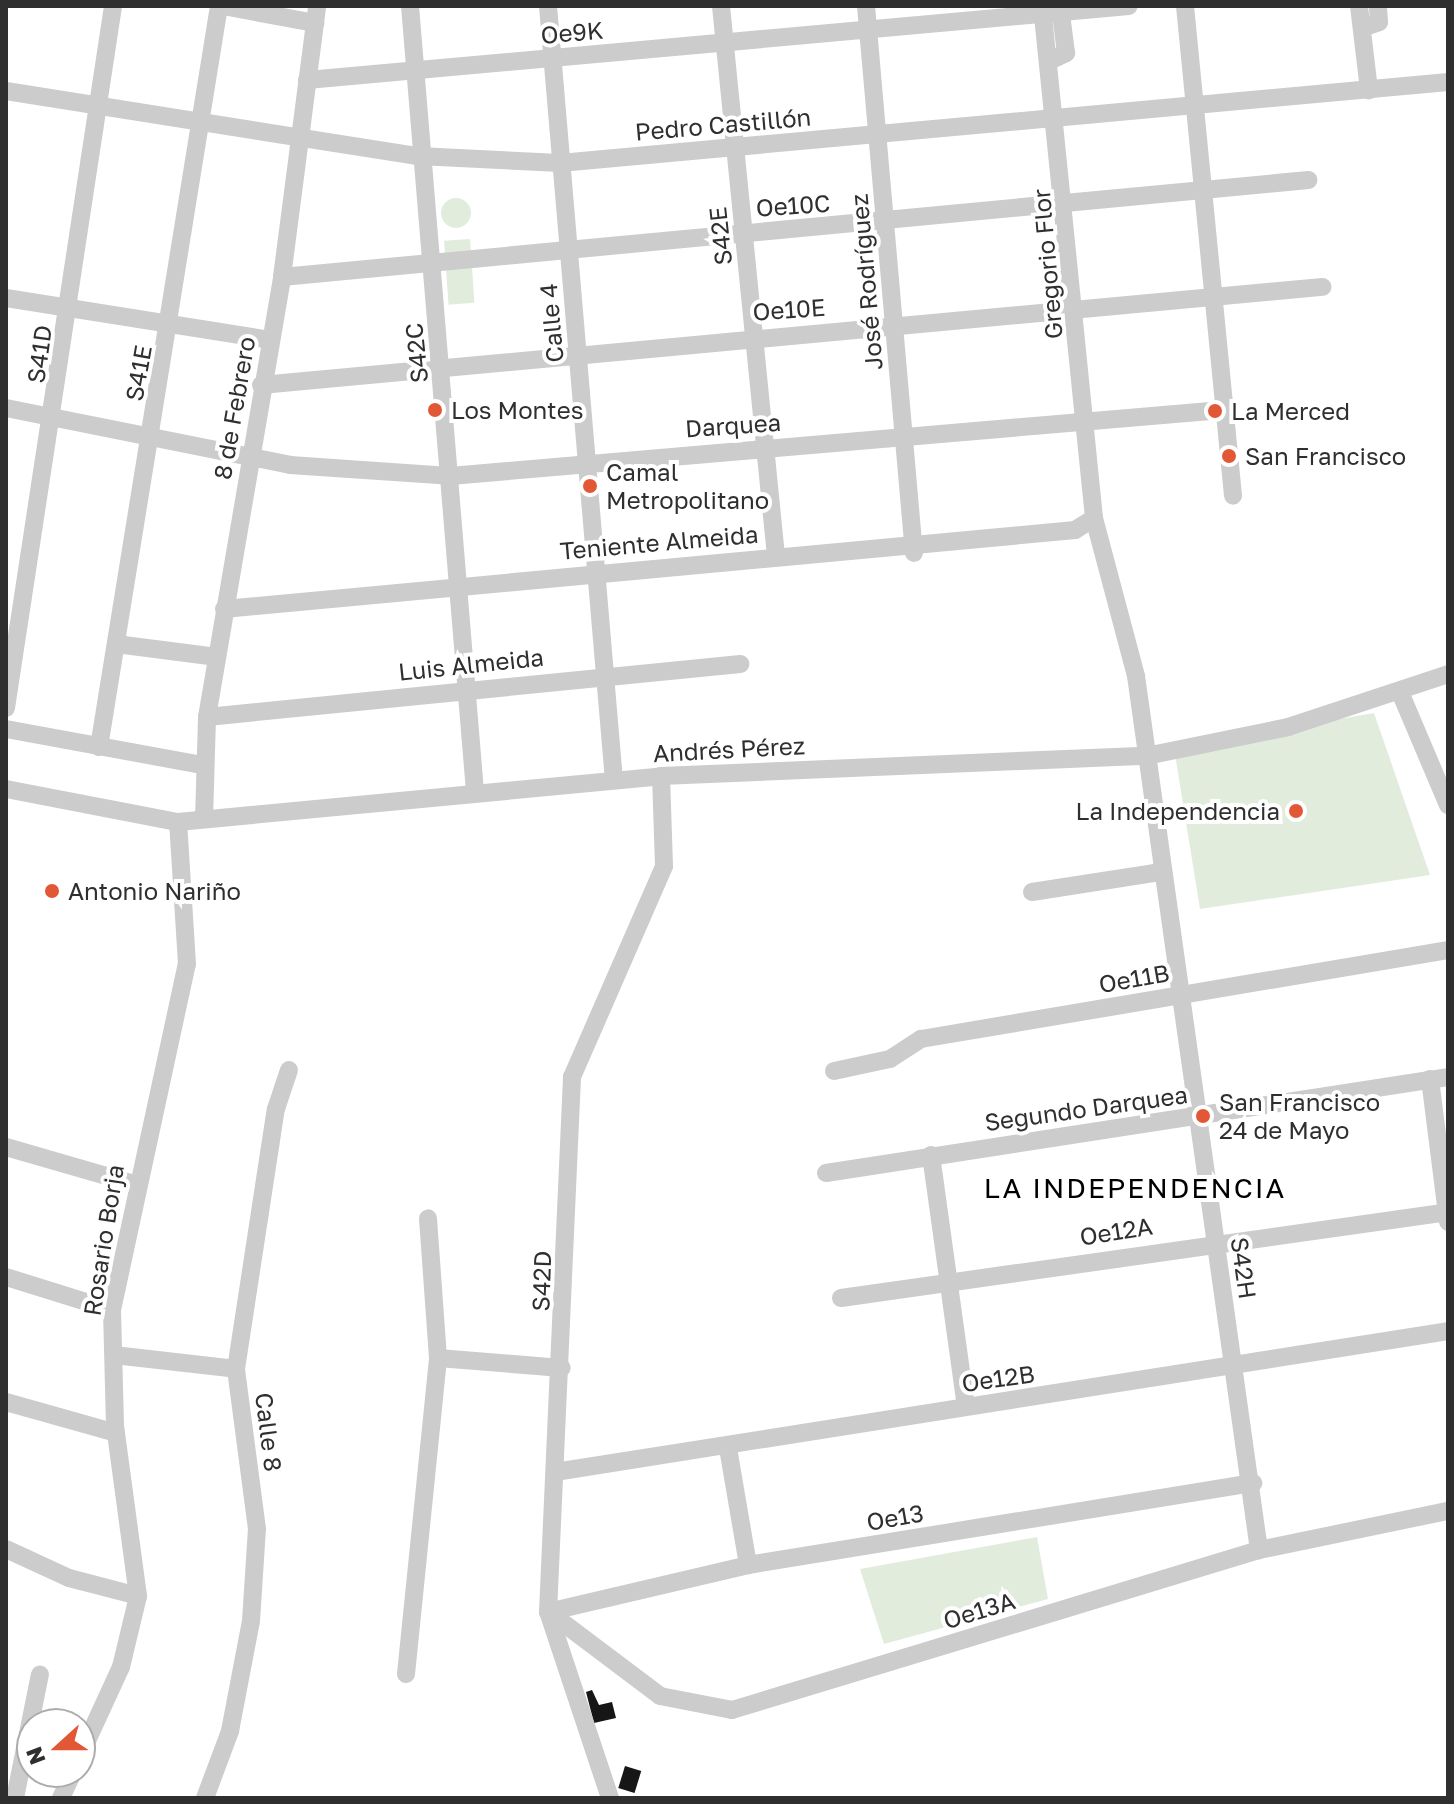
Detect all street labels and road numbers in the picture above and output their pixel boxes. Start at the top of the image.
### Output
street label: Oe9K [539,15,605,49]
street label: Pedro Castillón [634,102,812,146]
street label: Oe10C [755,188,831,222]
street label: Gregorio Flor [1026,188,1068,340]
street label: José Rodríguez [844,193,888,371]
street label: S42E [703,205,737,267]
street label: Calle 4 [533,282,569,364]
street label: Oe10E [752,292,826,326]
street label: S42C [399,322,433,384]
street label: S41D [21,323,57,385]
street label: 8 de Febrero [207,334,261,482]
street label: S41E [119,343,157,403]
street label: Darquea [684,407,782,443]
street label: Teniente Almeida [559,519,759,565]
street label: Luis Almeida [397,642,545,686]
street label: Andrés Pérez [652,731,806,767]
street label: Oe11B [1097,958,1171,998]
street label: Segundo Darquea [983,1079,1189,1137]
street label: Rosario Borja [77,1162,129,1318]
street label: Oe12A [1078,1211,1154,1251]
street label: S42H [1225,1235,1263,1301]
street label: S42D [526,1250,556,1312]
street label: Oe12B [960,1359,1036,1397]
street label: Calle 8 [250,1391,288,1473]
street label: Oe13 [864,1498,926,1536]
street label: Oe13A [940,1585,1018,1635]

